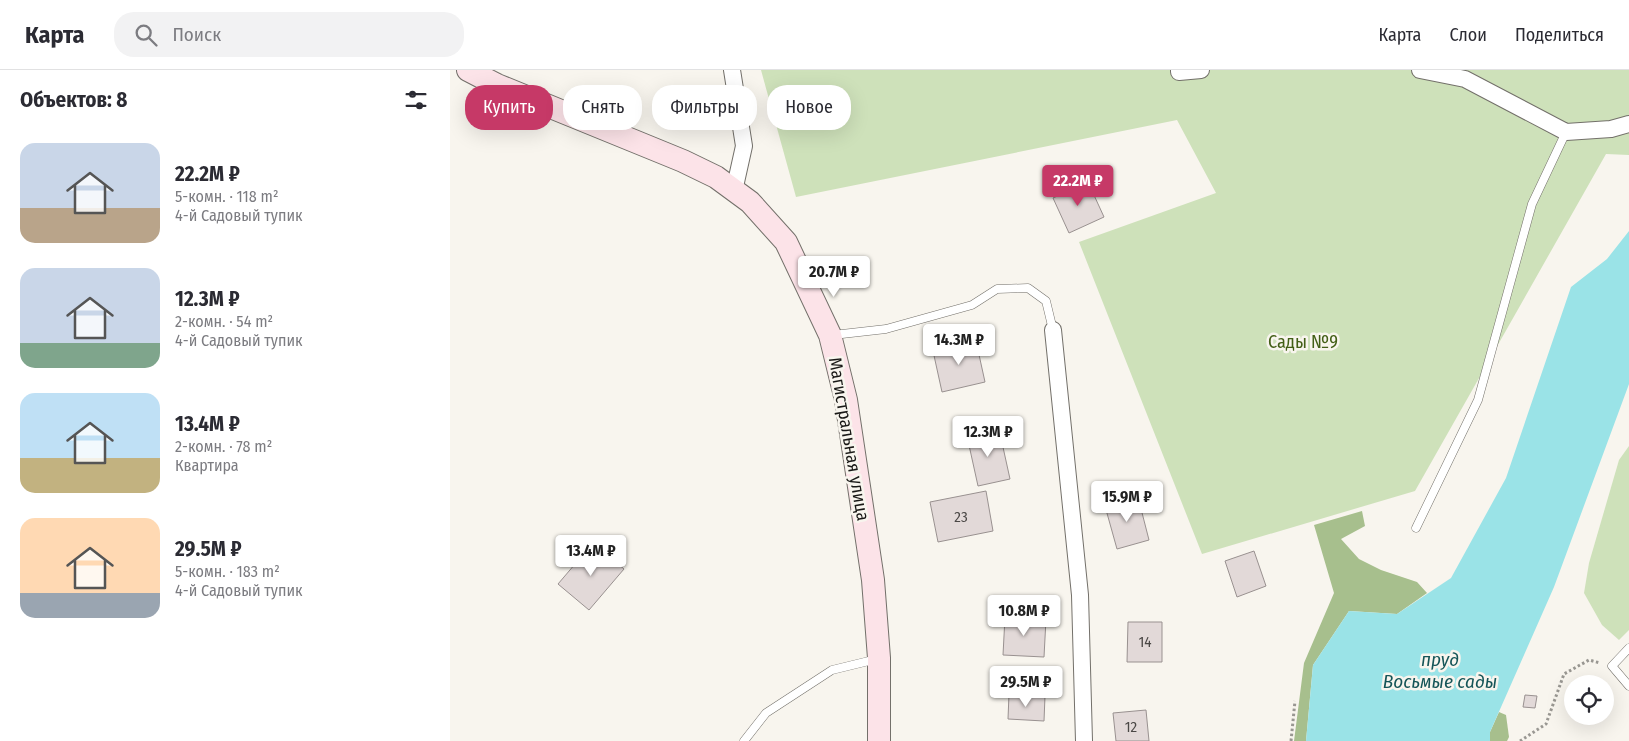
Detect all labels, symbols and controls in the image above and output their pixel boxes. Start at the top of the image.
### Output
search box [114,12,464,57]
text: Карта [25,21,84,49]
icon: search [132,21,160,49]
text: Поиск [172,23,221,46]
text: Карта [1378,24,1421,46]
text: Слои [1449,24,1487,46]
text: Поделиться [1515,24,1604,46]
chip: Купить [465,85,553,130]
chip: Снять [563,85,642,130]
chip: Фильтры [652,85,757,130]
chip: Новое [767,85,851,130]
icon: filters [402,86,430,114]
text: Объектов: 8 [20,87,127,113]
text: 22.2M ₽ [175,161,240,187]
icon: home [60,163,120,223]
pin: 22.2M ₽ [1032,164,1124,207]
text: 22.2M ₽ [1053,171,1103,190]
text: 5-комн. · 118 m² [175,187,279,206]
text: 4-й Садовый тупик [175,206,303,225]
pin: 20.7M ₽ [788,256,880,298]
text: 20.7M ₽ [809,262,859,281]
text: 12.3M ₽ [175,286,240,312]
icon: home [60,288,120,348]
text: 2-комн. · 54 m² [175,312,273,331]
pin: 14.3M ₽ [913,324,1005,366]
text: 14.3M ₽ [934,330,984,349]
text: 4-й Садовый тупик [175,331,303,350]
park label: Сады №9 [1268,331,1338,353]
street label: Магистральная улица [824,355,874,523]
text: 13.4M ₽ [175,411,240,437]
icon: home [60,413,120,473]
pin: 12.3M ₽ [942,416,1034,458]
text: 12.3M ₽ [963,422,1013,441]
text: 2-комн. · 78 m² [175,437,272,456]
text: Квартира [175,456,239,475]
pin: 15.9M ₽ [1081,480,1173,523]
text: 15.9M ₽ [1102,487,1152,506]
house number: 23 [954,508,968,526]
pin: 13.4M ₽ [545,534,637,577]
text: 29.5M ₽ [175,536,242,562]
icon: home [60,538,120,598]
text: 13.4M ₽ [566,541,616,560]
text: 5-комн. · 183 m² [175,562,280,581]
text: 4-й Садовый тупик [175,581,303,600]
pin: 10.8M ₽ [978,594,1070,637]
text: 10.8M ₽ [998,601,1050,620]
house number: 14 [1138,633,1152,651]
water label: пруд Восьмые сады [1383,648,1497,693]
pin: 29.5M ₽ [980,666,1072,708]
text: 29.5M ₽ [1001,672,1051,691]
map controls [1564,675,1614,725]
button: locate [1564,675,1614,725]
house number: 12 [1125,718,1138,736]

